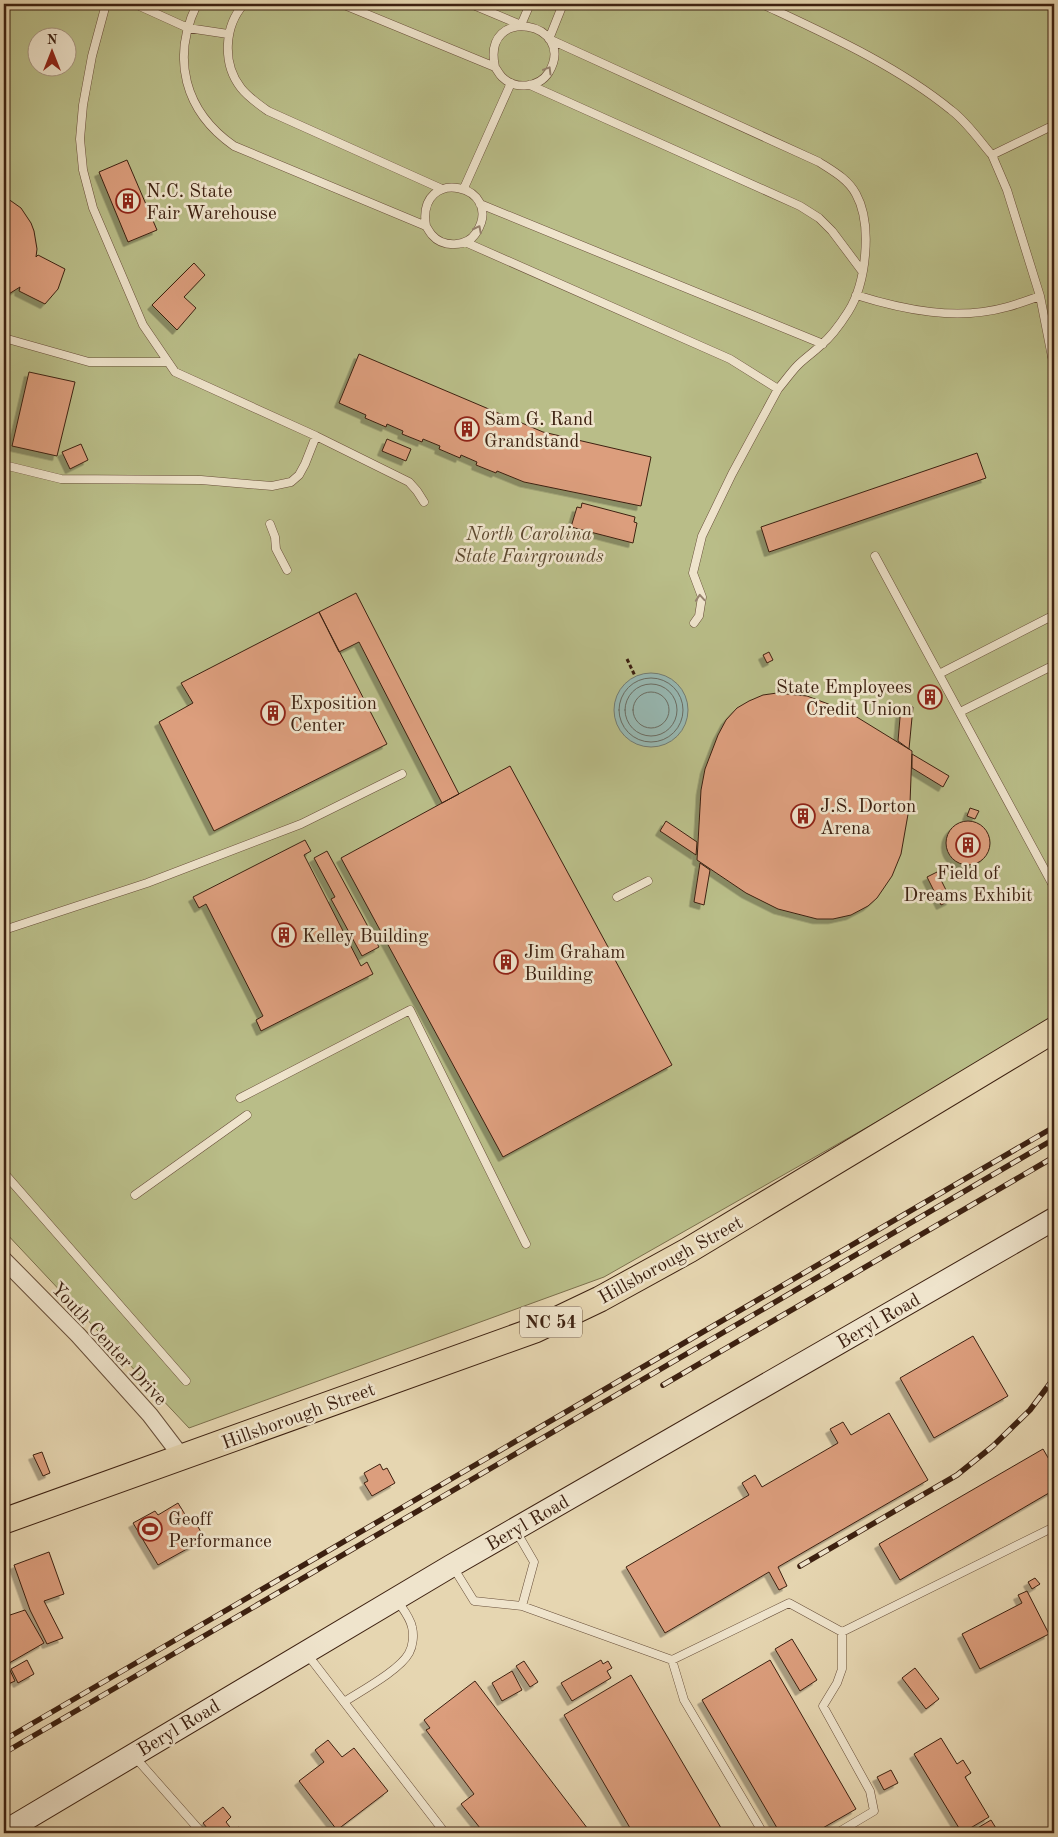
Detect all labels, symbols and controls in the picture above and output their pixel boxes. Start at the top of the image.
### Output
north arrow [28,28,78,78]
text: N [47,33,58,47]
one-way arrow [541,67,551,76]
place label: N.C. State Fair Warehouse [146,183,277,224]
building icon: N.C. State Fair Warehouse [115,188,141,214]
one-way arrow [471,225,481,234]
place label: Sam G. Rand Grandstand [484,411,593,452]
building icon: Sam G. Rand Grandstand [454,416,480,442]
park label: North Carolina State Fairgrounds [454,526,604,567]
one-way arrow [695,594,706,602]
place label: State Employees Credit Union [776,679,912,720]
building icon: State Employees Credit Union [917,684,943,710]
place label: Exposition Center [290,695,377,736]
building icon: Exposition Center [260,700,286,726]
place label: J.S. Dorton Arena [820,798,916,839]
building icon: J.S. Dorton Arena [790,803,816,829]
building icon: Field of Dreams Exhibit [955,832,981,858]
place label: Field of Dreams Exhibit [903,865,1033,906]
building icon: Kelley Building [271,922,297,948]
place label: Kelley Building [302,928,429,947]
place label: Jim Graham Building [524,944,625,985]
building icon: Jim Graham Building [493,949,519,975]
street label: Hillsborough Street [596,1214,746,1309]
street label: Youth Center Drive [47,1280,170,1410]
street label: Beryl Road [834,1291,924,1354]
road number: NC 54 [520,1306,582,1338]
street label: Hillsborough Street [220,1381,378,1454]
street label: Beryl Road [483,1493,573,1556]
place label: Geoff Performance [168,1511,272,1552]
sports icon: Geoff Performance [137,1516,163,1542]
street label: Beryl Road [135,1697,224,1761]

